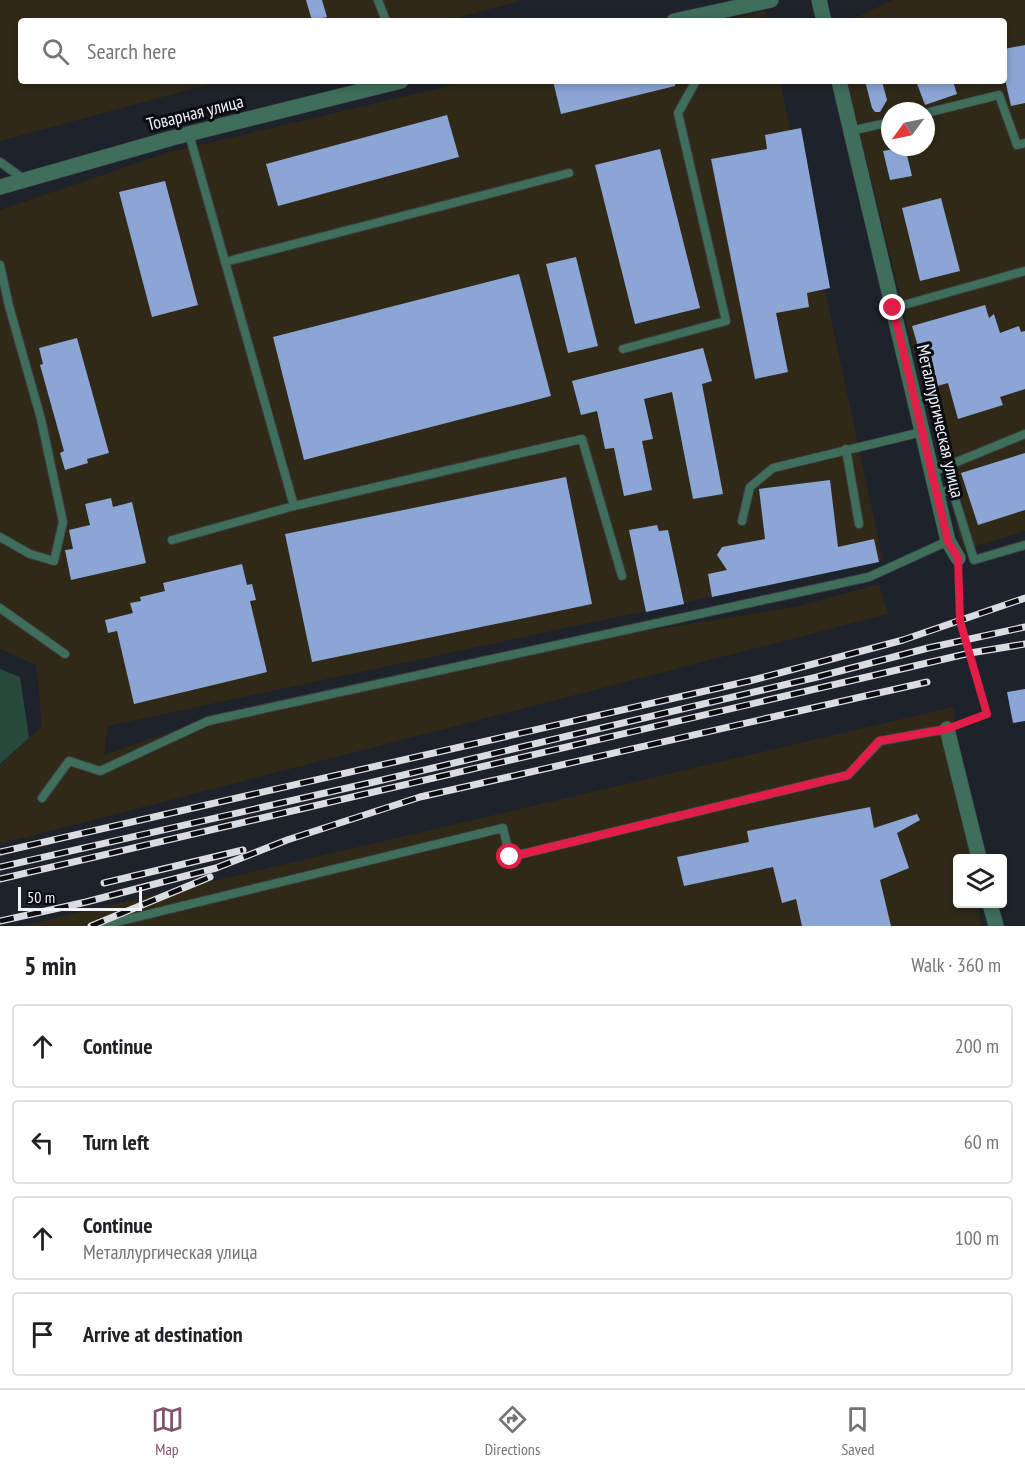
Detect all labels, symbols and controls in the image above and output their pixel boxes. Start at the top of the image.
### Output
search box [18,18,1007,84]
icon: search [39,35,72,68]
text: Search here [87,37,176,65]
street label: Товарная улица [144,89,246,136]
north arrow [881,102,935,156]
route end [879,294,905,320]
street label: Металлургическая улица [912,342,969,500]
route start [496,843,522,869]
map controls [953,854,1007,908]
button: layers [953,854,1007,908]
scale bar [18,884,142,912]
text: 50 m [27,887,55,907]
text: 5 min [24,949,77,982]
text: Walk · 360 m [911,952,1001,978]
icon: ahead [26,1030,59,1063]
text: Continue [83,1032,153,1060]
text: 200 m [955,1033,999,1059]
icon: left [26,1126,59,1159]
text: Turn left [83,1128,149,1156]
text: 60 m [964,1129,999,1155]
text: Continue [83,1211,153,1239]
icon: ahead [26,1222,59,1255]
text: 100 m [955,1225,999,1251]
text: Металлургическая улица [83,1239,257,1265]
icon: arrive [26,1318,59,1351]
text: Arrive at destination [83,1320,243,1348]
tab: Map [151,1403,184,1459]
tab: Directions [485,1403,540,1459]
tab: Saved [841,1403,874,1459]

